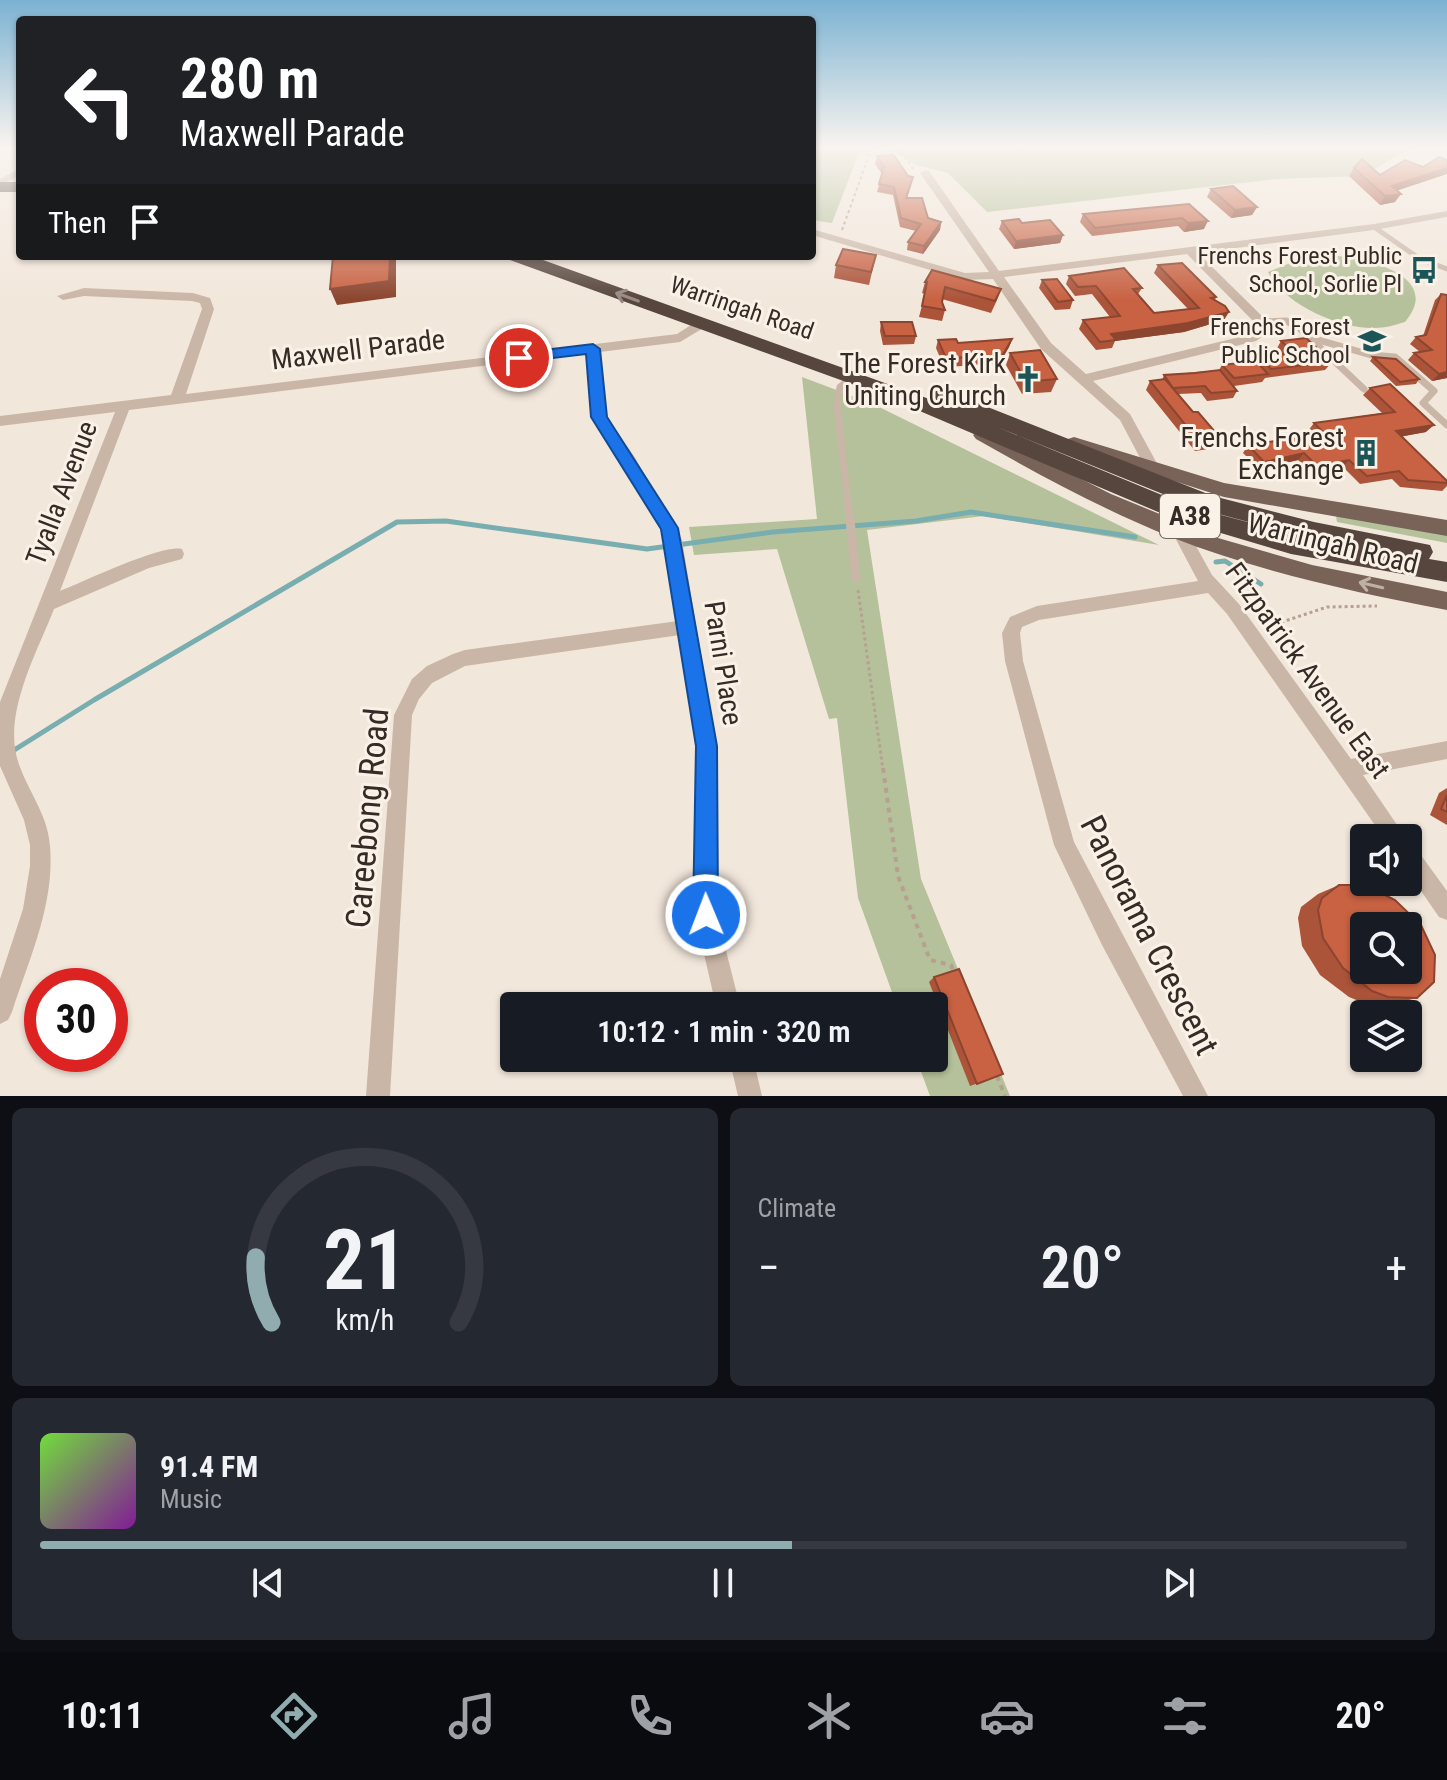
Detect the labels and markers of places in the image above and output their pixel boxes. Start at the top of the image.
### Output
place label: Frenchs Forest Public School, Sorlie Pl [1198,242,1402,298]
bus stop icon: Frenchs Forest Public School, Sorlie Pl [1409,255,1439,285]
place label: Frenchs Forest Public School [1210,313,1350,369]
pin [485,324,553,392]
school or university icon: Frenchs Forest Public School [1357,326,1387,356]
place label: The Forest Kirk Uniting Church [839,347,1006,412]
church icon: The Forest Kirk Uniting Church [1013,364,1043,394]
place label: Frenchs Forest Exchange [1181,421,1344,486]
building icon: Frenchs Forest Exchange [1351,438,1381,468]

